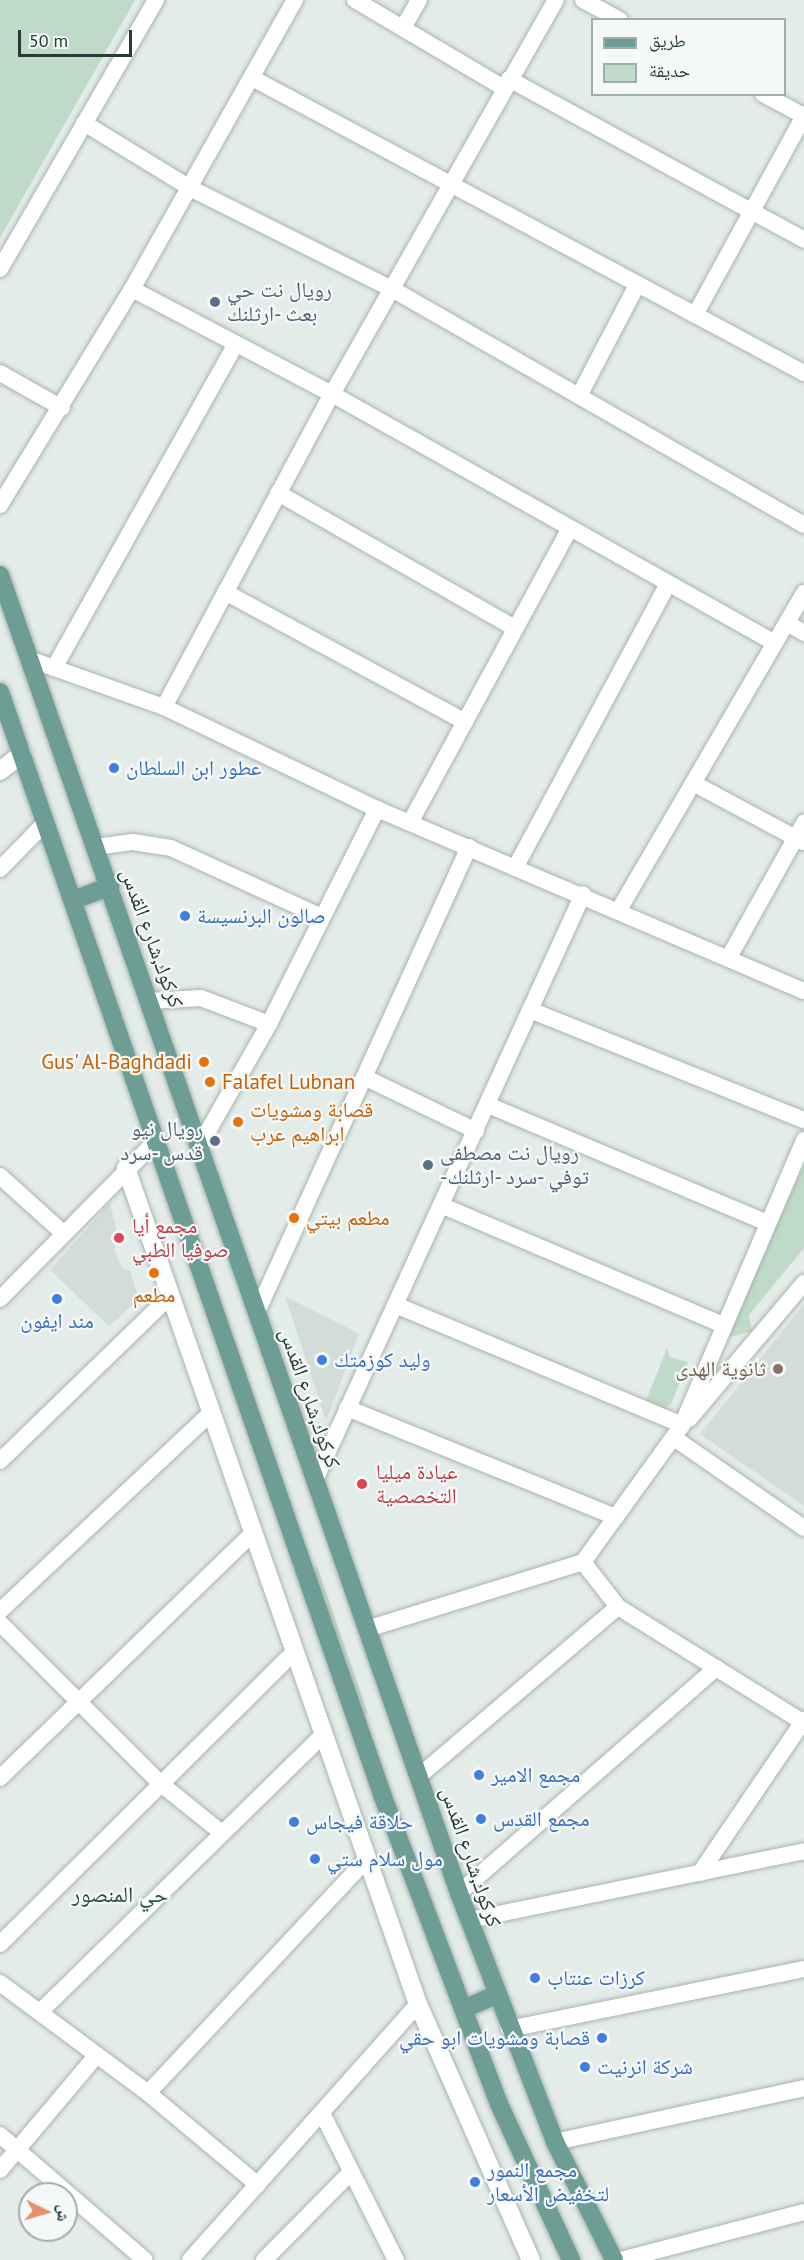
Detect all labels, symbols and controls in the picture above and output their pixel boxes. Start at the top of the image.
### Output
scale bar [21,18,135,56]
legend [591,18,786,96]
text: 50 m [29,29,68,52]
text: طريق [649,29,686,52]
text: حديقة [649,59,690,82]
place label: رويال نت حي بعث -ارثلنك [227,277,332,327]
marker: رويال نت حي بعث -ارثلنك [208,295,222,309]
place label: عطور ابن السلطان [126,755,261,781]
marker: عطور ابن السلطان [107,761,121,775]
street label: كركوك,شارع القدس [115,865,189,1011]
place label: صالون البرنسيسة [197,903,326,929]
marker: صالون البرنسيسة [178,909,192,923]
place label: Gus' Al-Baghdadi [39,1049,192,1075]
marker: Gus' Al-Baghdadi [197,1055,211,1069]
place label: Falafel Lubnan [222,1069,355,1095]
marker: Falafel Lubnan [203,1075,217,1089]
place label: قصابة ومشويات ابراهيم عرب [250,1097,373,1147]
marker: قصابة ومشويات ابراهيم عرب [231,1115,245,1129]
place label: رويال نيو قدس -سرد [119,1116,203,1166]
marker: رويال نيو قدس -سرد [208,1134,222,1148]
place label: رويال نت مصطفى -توفي -سرد -ارثلنك [440,1140,592,1190]
marker: رويال نت مصطفى -توفي -سرد -ارثلنك [421,1158,435,1172]
place label: مطعم بيتي [306,1205,389,1231]
marker: مطعم بيتي [287,1211,301,1225]
place label: مجمع أيا صوفيا الطبي [132,1213,229,1263]
marker: مجمع أيا صوفيا الطبي [110,1229,128,1247]
marker: مطعم [147,1266,161,1280]
place label: مطعم [133,1282,175,1308]
marker: مند ايفون [50,1292,64,1306]
place label: مند ايفون [20,1308,94,1334]
street label: كركوك,شارع القدس [274,1325,346,1471]
place label: وليد كوزمتك [334,1347,431,1373]
marker: وليد كوزمتك [315,1353,329,1367]
place label: ثانوية الهدى [675,1356,766,1382]
marker: ثانوية الهدى [771,1362,785,1376]
place label: عيادة ميليا التخصصية [376,1459,458,1509]
marker: عيادة ميليا التخصصية [353,1475,371,1493]
place label: مجمع الامير [491,1762,580,1788]
marker: مجمع الامير [472,1768,486,1782]
street label: كركوك,شارع القدس [435,1784,507,1930]
place label: مجمع القدس [493,1806,590,1832]
place label: حلاقة فيجاس [306,1809,413,1835]
marker: مجمع القدس [474,1812,488,1826]
marker: حلاقة فيجاس [287,1815,301,1829]
place label: مول سلام ستي [327,1846,443,1872]
marker: مول سلام ستي [308,1852,322,1866]
district label: حي المنصور [72,1882,168,1908]
place label: كرزات عنتاب [547,1965,645,1991]
marker: كرزات عنتاب [528,1971,542,1985]
place label: قصابة ومشويات ابو حقي [399,2025,590,2051]
marker: قصابة ومشويات ابو حقي [595,2031,609,2045]
place label: شركة انرنيت [597,2054,693,2080]
marker: شركة انرنيت [578,2060,592,2074]
place label: مجمع النمور لتخفيض الأسعار [487,2157,609,2207]
marker: مجمع النمور لتخفيض الأسعار [468,2175,482,2189]
north arrow [18,2182,78,2242]
text: ش [53,2204,75,2223]

